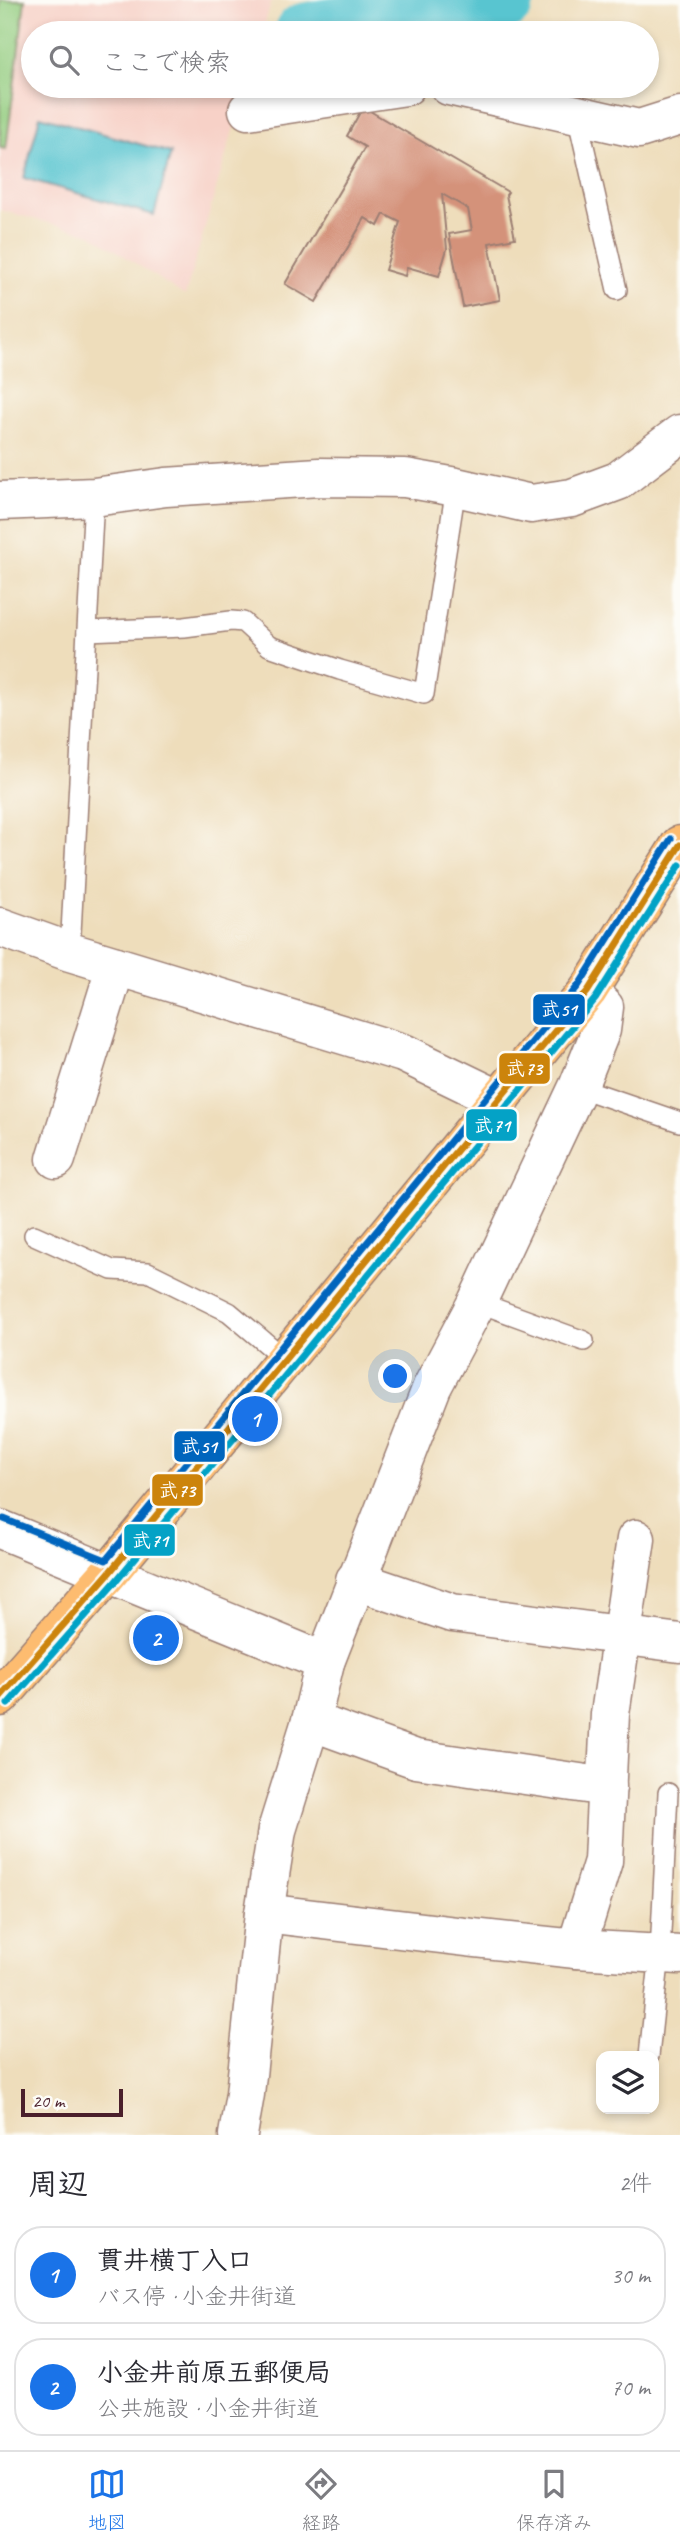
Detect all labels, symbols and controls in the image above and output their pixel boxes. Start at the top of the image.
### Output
search box [21,21,659,98]
icon: search [45,41,83,79]
text: ここで検索 [101,46,231,79]
line badge: 武51 [532,993,586,1026]
text: 武51 [541,998,579,1022]
line badge: 武73 [498,1052,551,1085]
text: 武73 [506,1057,544,1081]
line badge: 武71 [465,1108,518,1142]
text: 武71 [474,1114,512,1138]
your location [378,1359,412,1393]
pin: 1 [232,1393,278,1445]
line badge: 武51 [173,1430,226,1463]
text: 武51 [181,1435,219,1459]
line badge: 武73 [151,1473,204,1507]
text: 武73 [159,1479,197,1503]
line badge: 武71 [123,1523,176,1557]
text: 武71 [132,1529,170,1553]
pin: 2 [133,1612,179,1664]
map controls [596,2051,659,2114]
button: layers [596,2051,659,2114]
scale bar [21,2086,122,2118]
text: 20 m [32,2089,64,2113]
text: 周辺 [28,2165,88,2203]
text: 2件 [619,2169,652,2198]
text: 貫井横丁入口 [97,2244,253,2277]
text: 1 [48,2261,58,2290]
text: 30 m [611,2261,650,2290]
text: バス停 · 小金井街道 [97,2282,296,2311]
text: 小金井前原五郵便局 [97,2356,331,2389]
text: 2 [48,2373,58,2402]
text: 70 m [611,2373,650,2402]
text: 公共施設 · 小金井街道 [97,2394,319,2423]
tab: 地図 [88,2465,126,2535]
tab: 経路 [302,2465,340,2535]
tab: 保存済み [516,2465,592,2535]

